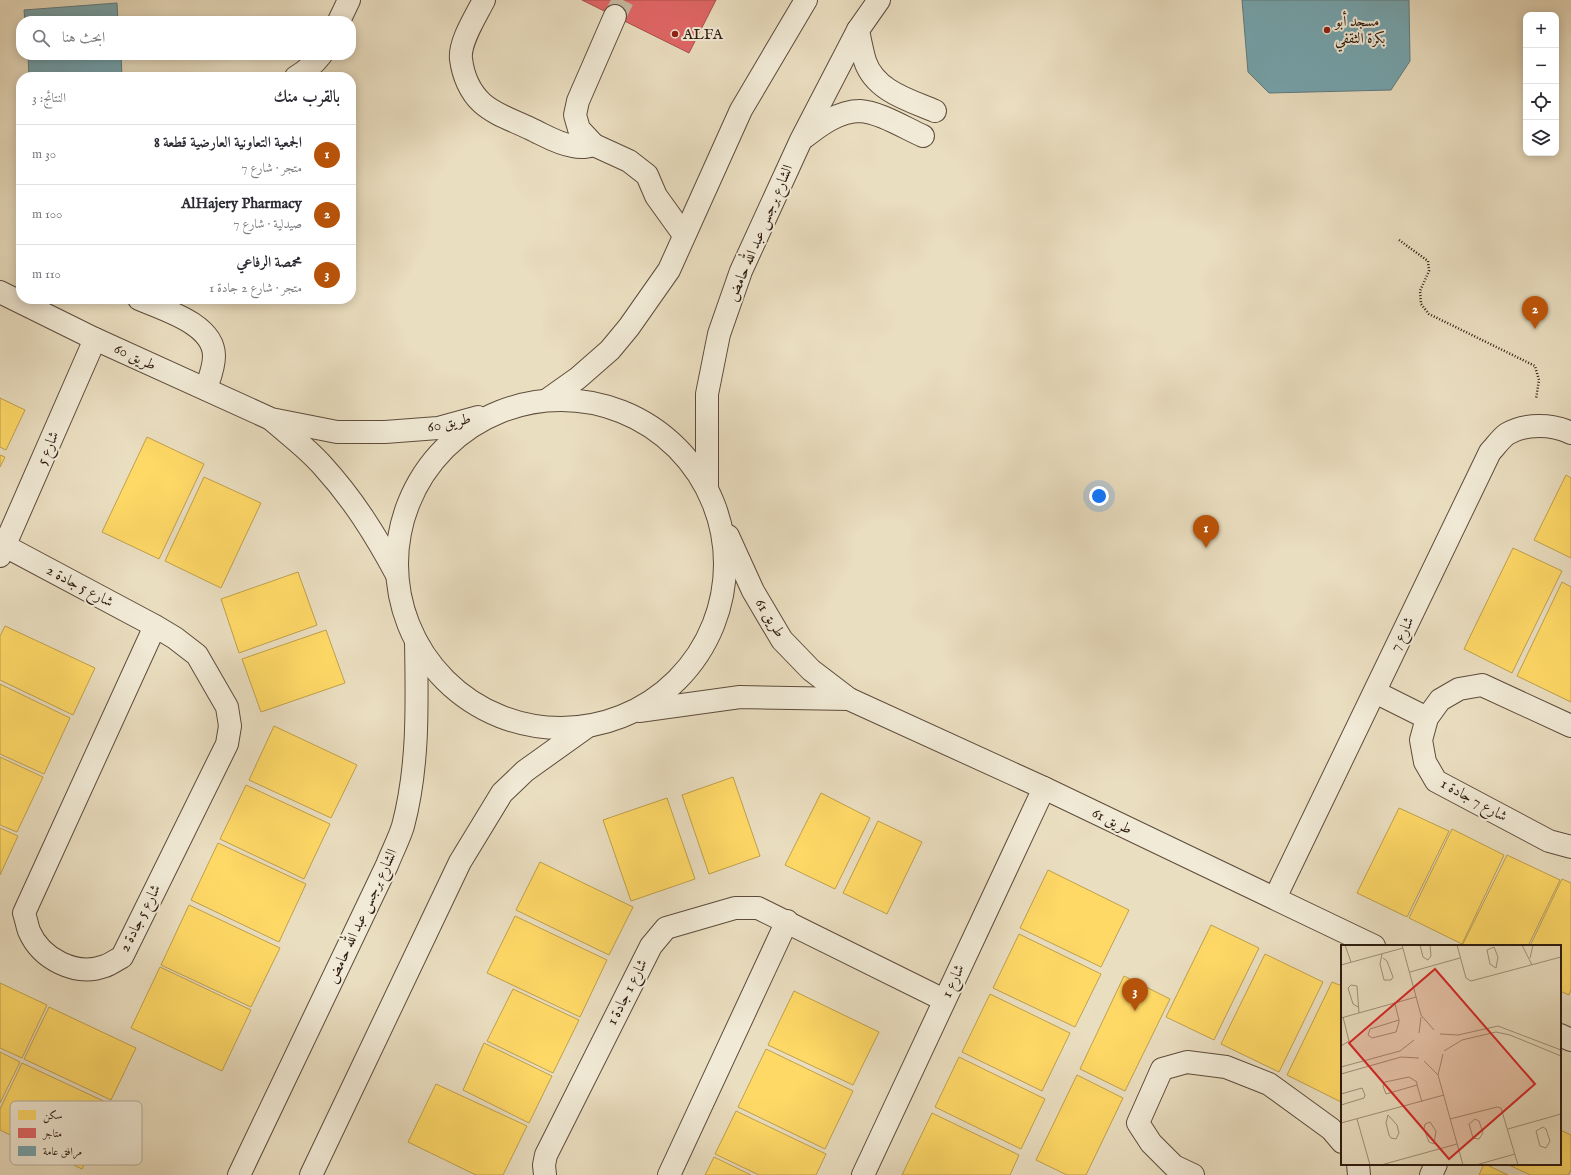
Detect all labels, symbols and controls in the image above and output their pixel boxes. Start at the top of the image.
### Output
place label: مسجد أبو بكرة الثقفي [1333,10,1385,52]
map controls [1523,12,1559,156]
button: + [1523,12,1559,48]
search box [16,16,356,60]
place label: ALFA [682,25,724,44]
marker: مسجد أبو بكرة الثقفي [1322,25,1332,35]
icon: search [30,27,52,49]
text: ابحث هنا [62,28,105,47]
marker: ALFA [670,29,680,39]
button: − [1523,48,1559,84]
button: locate [1523,84,1559,120]
text: بالقرب منك [273,87,340,108]
text: النتائج: 3 [32,90,66,107]
button: layers [1523,120,1559,156]
text: الجمعية التعاونية العارضية قطعة 8 [154,133,302,152]
text: 30 m [32,146,56,163]
text: 1 [325,146,329,163]
text: متجر · شارع 7 [241,160,302,177]
street label: الشارع برجس عبد الله حامض [720,161,800,305]
text: AlHajery Pharmacy [181,194,302,213]
text: 100 m [32,206,62,223]
text: 2 [324,206,330,223]
text: صيدلية · شارع 7 [233,216,302,233]
text: محمصة الرفاعي [236,253,302,272]
text: 110 m [32,266,61,283]
text: 3 [325,266,329,283]
text: متجر · شارع 2 جادة 1 [209,280,302,297]
pin: 2 [1522,296,1548,329]
street label: طريق 60 [111,339,159,375]
street label: طريق 60 [425,409,473,437]
street label: شارع 5 [32,428,66,469]
your location [1089,486,1109,506]
pin: 1 [1193,515,1219,548]
street label: شارع 5 جادة 2 [42,560,117,614]
street label: طريق 61 [751,595,789,641]
street label: شارع 7 [1385,613,1421,656]
street label: شارع 7 جادة 1 [1436,774,1511,829]
street label: طريق 61 [1089,803,1135,839]
street label: الشارع برجس عبد الله حامض [320,844,404,988]
street label: شارع 5 جادة 2 [115,881,168,956]
inset map [1341,945,1561,1165]
street label: شارع 1 جادة 1 [602,956,654,1030]
street label: شارع 1 [937,961,972,1002]
pin: 3 [1122,978,1148,1011]
legend [10,1101,142,1165]
text: سكن [43,1109,62,1124]
text: متاجر [42,1127,62,1141]
text: مرافق عامة [43,1145,82,1159]

